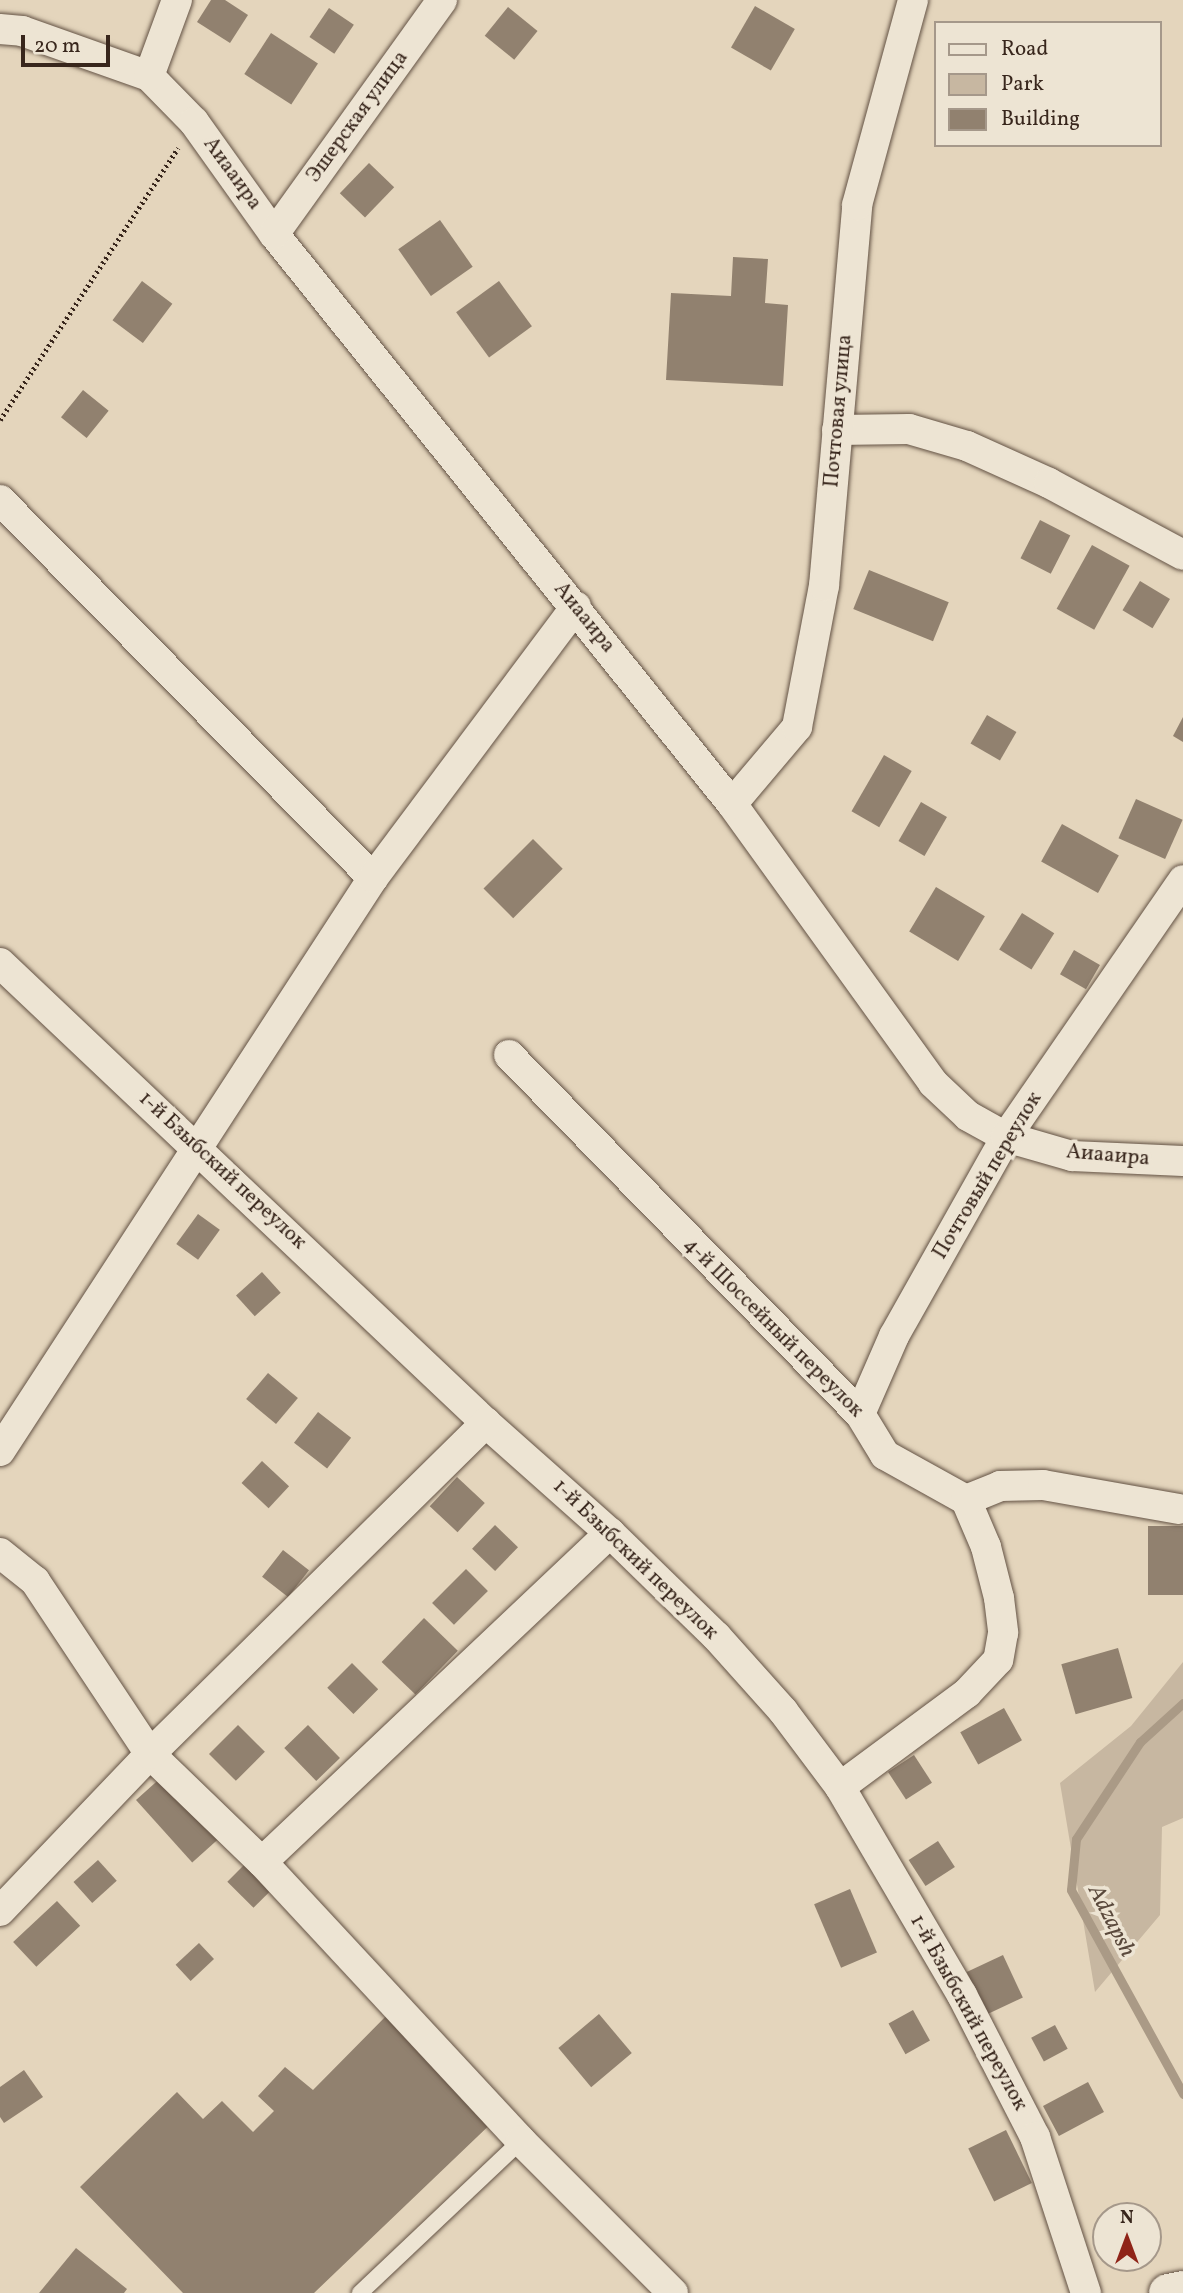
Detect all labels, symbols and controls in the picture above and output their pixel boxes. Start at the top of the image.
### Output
scale bar [24,21,114,65]
legend [934,21,1162,147]
text: 20 m [34,32,80,61]
text: Road [1001,35,1048,64]
street label: Эшерская улица [302,46,414,188]
text: Park [1001,70,1044,99]
text: Building [1001,105,1080,134]
street label: Аиааира [197,133,267,215]
street label: Почтовая улица [820,333,858,489]
street label: Аиааира [548,578,620,658]
street label: 1-й Бзыбский переулок [133,1087,311,1255]
street label: Почтовый переулок [928,1088,1048,1264]
street label: Аиааира [1065,1140,1151,1172]
street label: 4-й Шоссейный переулок [678,1233,868,1423]
street label: 1-й Бзыбский переулок [547,1474,723,1646]
water label: Adzapsh [1081,1880,1141,1962]
street label: 1-й Бзыбский переулок [904,1911,1032,2115]
north arrow [1092,2202,1162,2272]
text: N [1120,2205,1134,2231]

